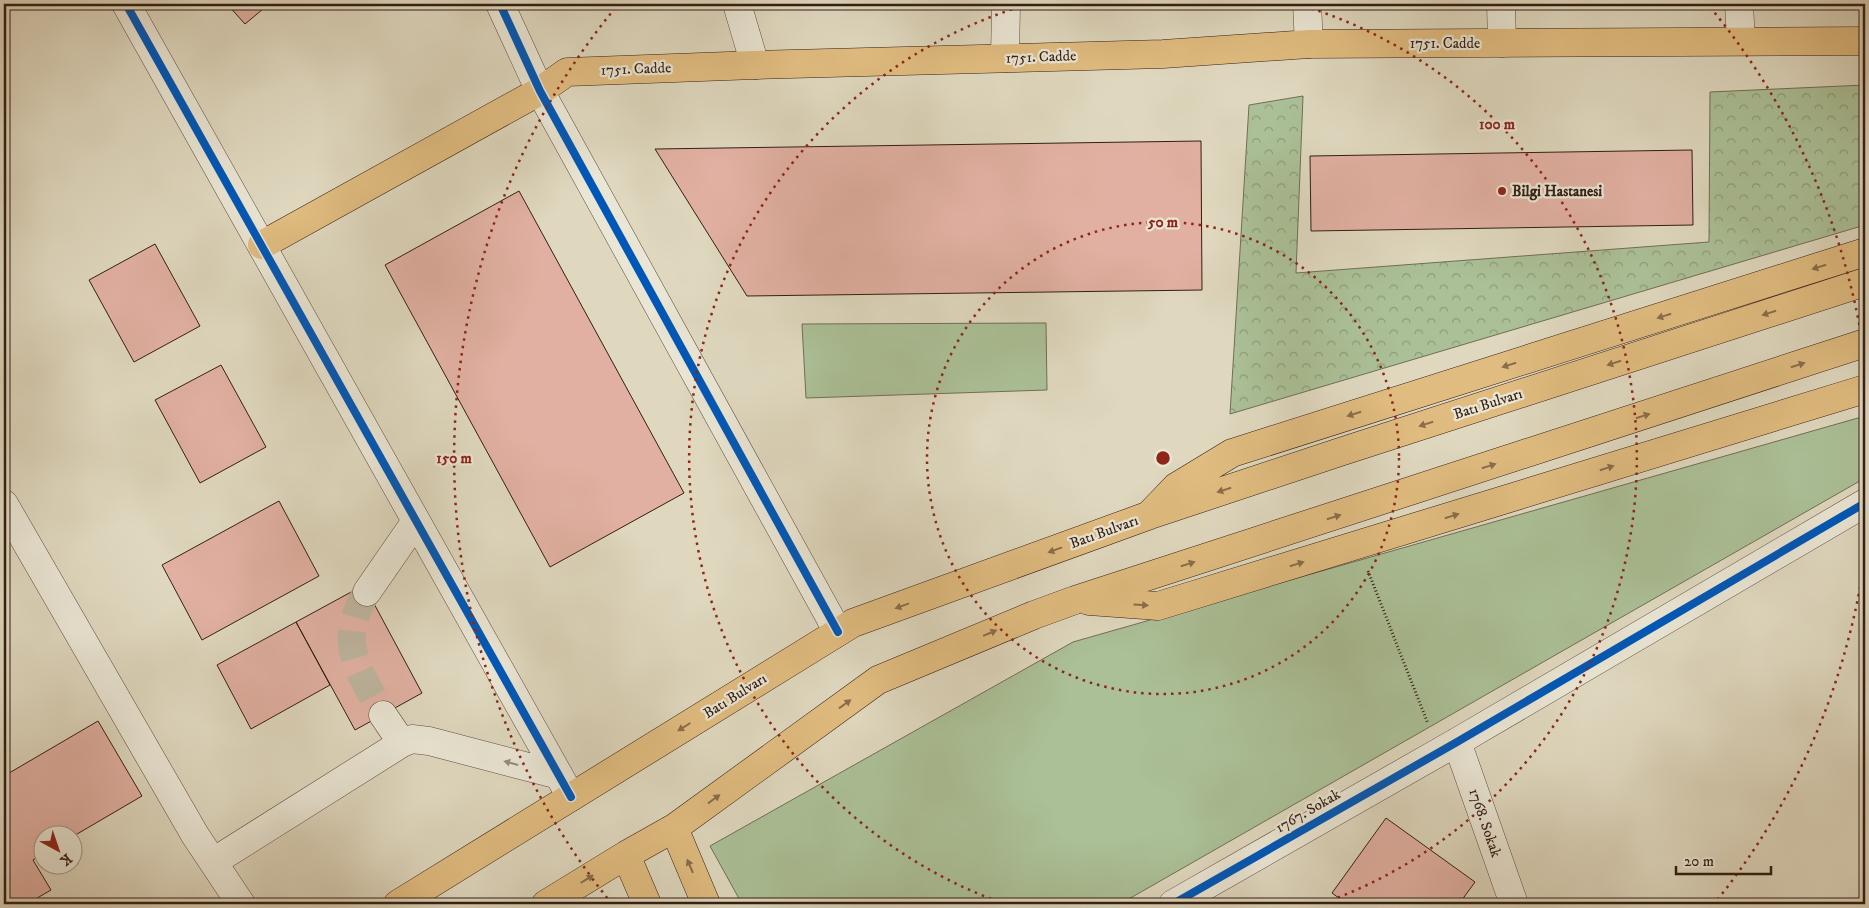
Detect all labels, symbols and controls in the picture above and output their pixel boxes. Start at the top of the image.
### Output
street label: 1751. Cadde [1410,34,1480,53]
street label: 1751. Cadde [1005,46,1077,68]
street label: 1751. Cadde [600,58,672,80]
text: 100 m [1479,115,1516,134]
place label: Bilgi Hastanesi [1512,182,1602,201]
marker: Bilgi Hastanesi [1496,185,1508,197]
text: 50 m [1147,213,1179,232]
one-way arrow [1811,263,1826,271]
one-way arrow [1761,310,1776,318]
one-way arrow [1656,312,1671,320]
one-way arrow [1607,360,1622,368]
one-way arrow [1501,361,1516,369]
one-way arrow [1790,361,1805,368]
street label: Batı Bulvarı [1451,384,1525,424]
one-way arrow [1346,411,1361,419]
one-way arrow [1636,412,1651,420]
one-way arrow [1419,421,1434,428]
text: 150 m [436,449,472,468]
centre of rings [1154,449,1172,467]
one-way arrow [1481,462,1496,470]
one-way arrow [1600,464,1615,472]
one-way arrow [1217,487,1232,494]
street label: Batı Bulvarı [1067,511,1141,553]
one-way arrow [1445,511,1460,519]
one-way arrow [1327,513,1342,520]
one-way arrow [1047,547,1062,554]
one-way arrow [1289,559,1304,567]
one-way arrow [1180,560,1195,567]
one-way arrow [1133,601,1149,609]
one-way arrow [894,602,909,610]
one-way arrow [983,628,997,636]
street label: Batı Bulvarı [700,669,770,723]
one-way arrow [838,698,851,709]
one-way arrow [678,723,691,732]
one-way arrow [504,759,519,767]
street label: 1767. Sokak [1272,784,1344,837]
street label: 1768. Sokak [1464,786,1506,861]
one-way arrow [707,794,721,804]
north arrow [32,826,82,876]
scale bar [1676,843,1772,875]
text: K [55,849,75,870]
text: 20 m [1684,852,1714,871]
one-way arrow [686,859,694,873]
one-way arrow [581,874,594,883]

